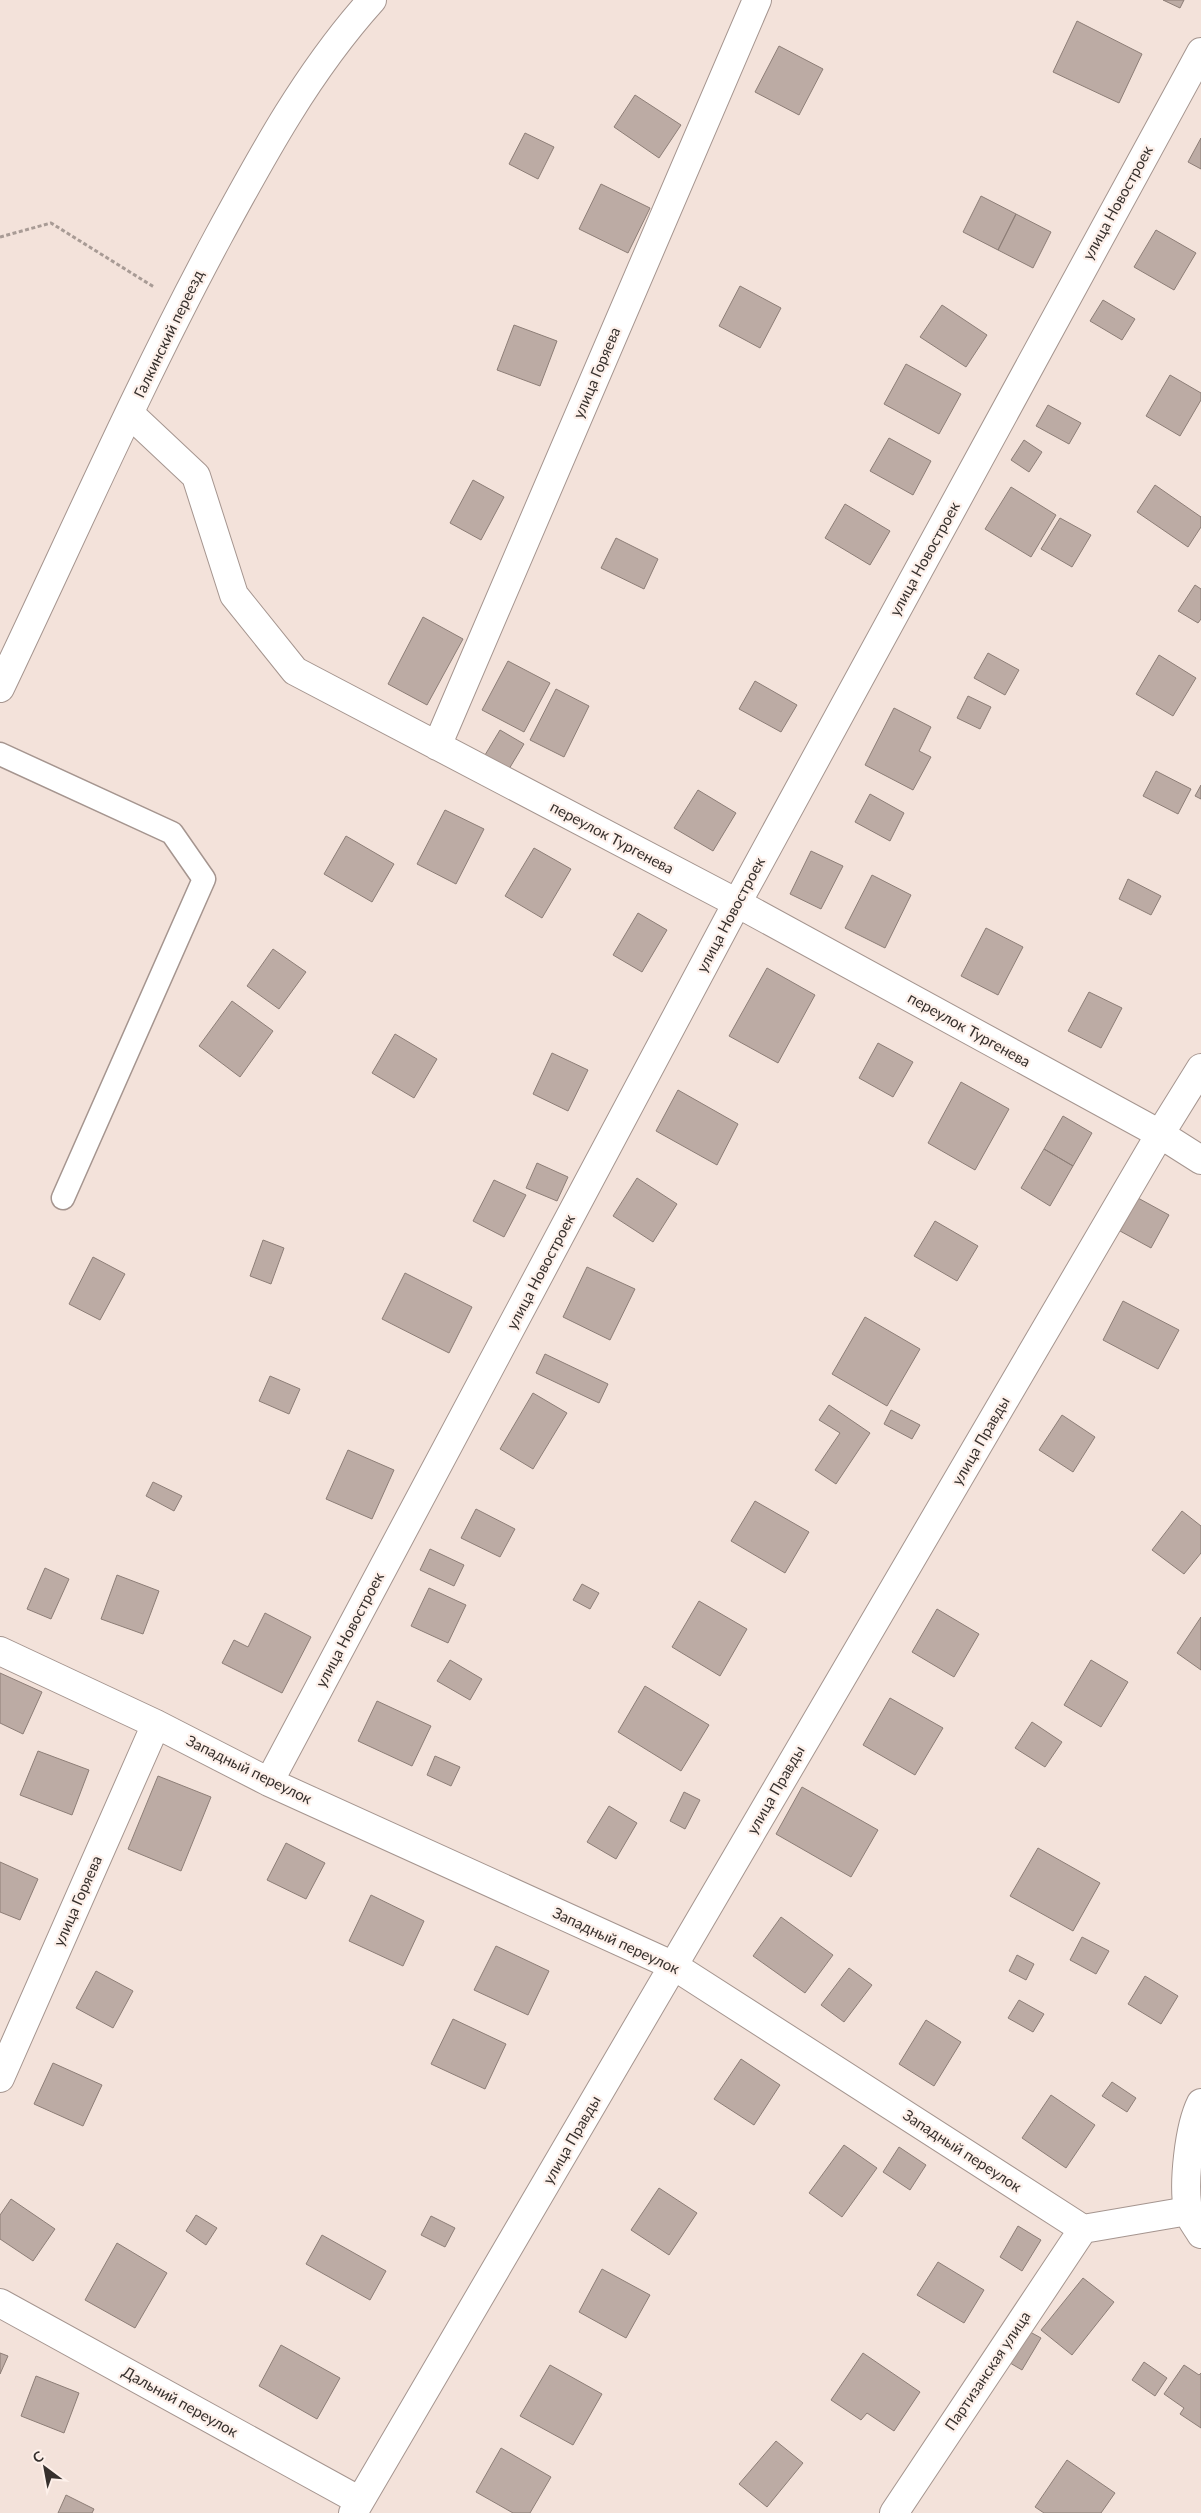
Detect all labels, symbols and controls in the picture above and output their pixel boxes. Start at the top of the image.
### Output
street label: улица Новостроек [1078,142,1156,263]
street label: Галкинский переезд [129,267,207,400]
street label: улица Горяева [569,324,623,421]
street label: улица Новостроек [885,498,963,619]
street label: переулок Тургенева [548,797,677,877]
street label: улица Новостроек [692,854,768,975]
street label: переулок Тургенева [905,988,1034,1070]
street label: улица Новостроек [502,1211,578,1332]
street label: улица Правды [948,1393,1013,1488]
street label: улица Новостроек [311,1569,387,1690]
street label: Западный переулок [184,1731,315,1807]
street label: улица Правды [743,1742,808,1837]
street label: улица Горяева [49,1852,105,1949]
street label: Западный переулок [550,1903,683,1977]
street label: улица Правды [539,2092,604,2187]
street label: Западный переулок [900,2105,1025,2195]
street label: Партизанская улица [941,2307,1034,2433]
street label: Дальний переулок [120,2362,242,2440]
north arrow [20,2443,70,2493]
text: С [29,2446,47,2466]

